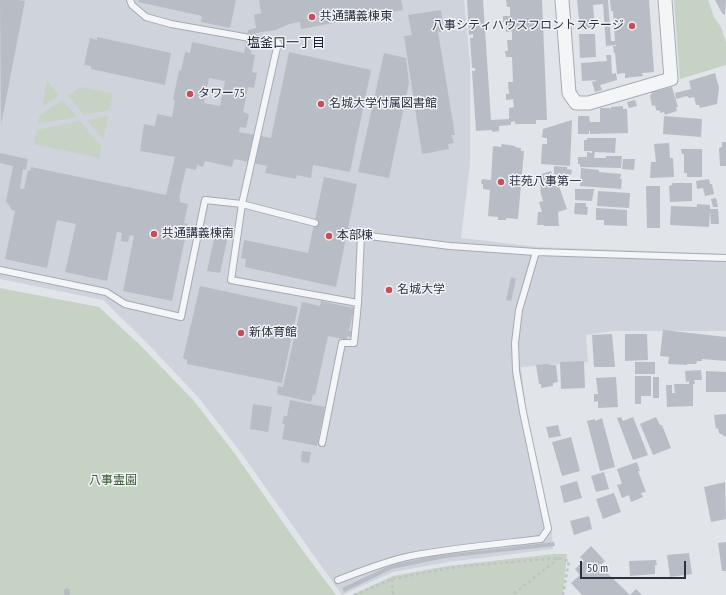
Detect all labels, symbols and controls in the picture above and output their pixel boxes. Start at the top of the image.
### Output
place label: 共通講義棟東 [320,10,392,24]
marker: 共通講義棟東 [307,12,317,22]
place label: 八事シティハウスフロントステージ [432,19,624,33]
marker: 八事シティハウスフロントステージ [627,21,637,31]
district label: 塩釜口一丁目 [247,35,325,51]
place label: タワー75 [198,87,245,101]
marker: タワー75 [185,89,195,99]
place label: 名城大学付属図書館 [329,97,437,111]
marker: 名城大学付属図書館 [316,99,326,109]
place label: 荘苑八事第一 [509,175,581,189]
marker: 荘苑八事第一 [496,177,506,187]
place label: 共通講義棟南 [162,227,234,241]
marker: 共通講義棟南 [149,229,159,239]
place label: 本部棟 [337,229,373,243]
marker: 本部棟 [324,231,334,241]
place label: 名城大学 [397,283,445,297]
marker: 名城大学 [384,285,394,295]
place label: 新体育館 [249,326,297,340]
marker: 新体育館 [236,328,246,338]
park label: 八事霊園 [89,474,137,488]
scale bar [582,553,688,579]
text: 50 m [587,560,608,575]

